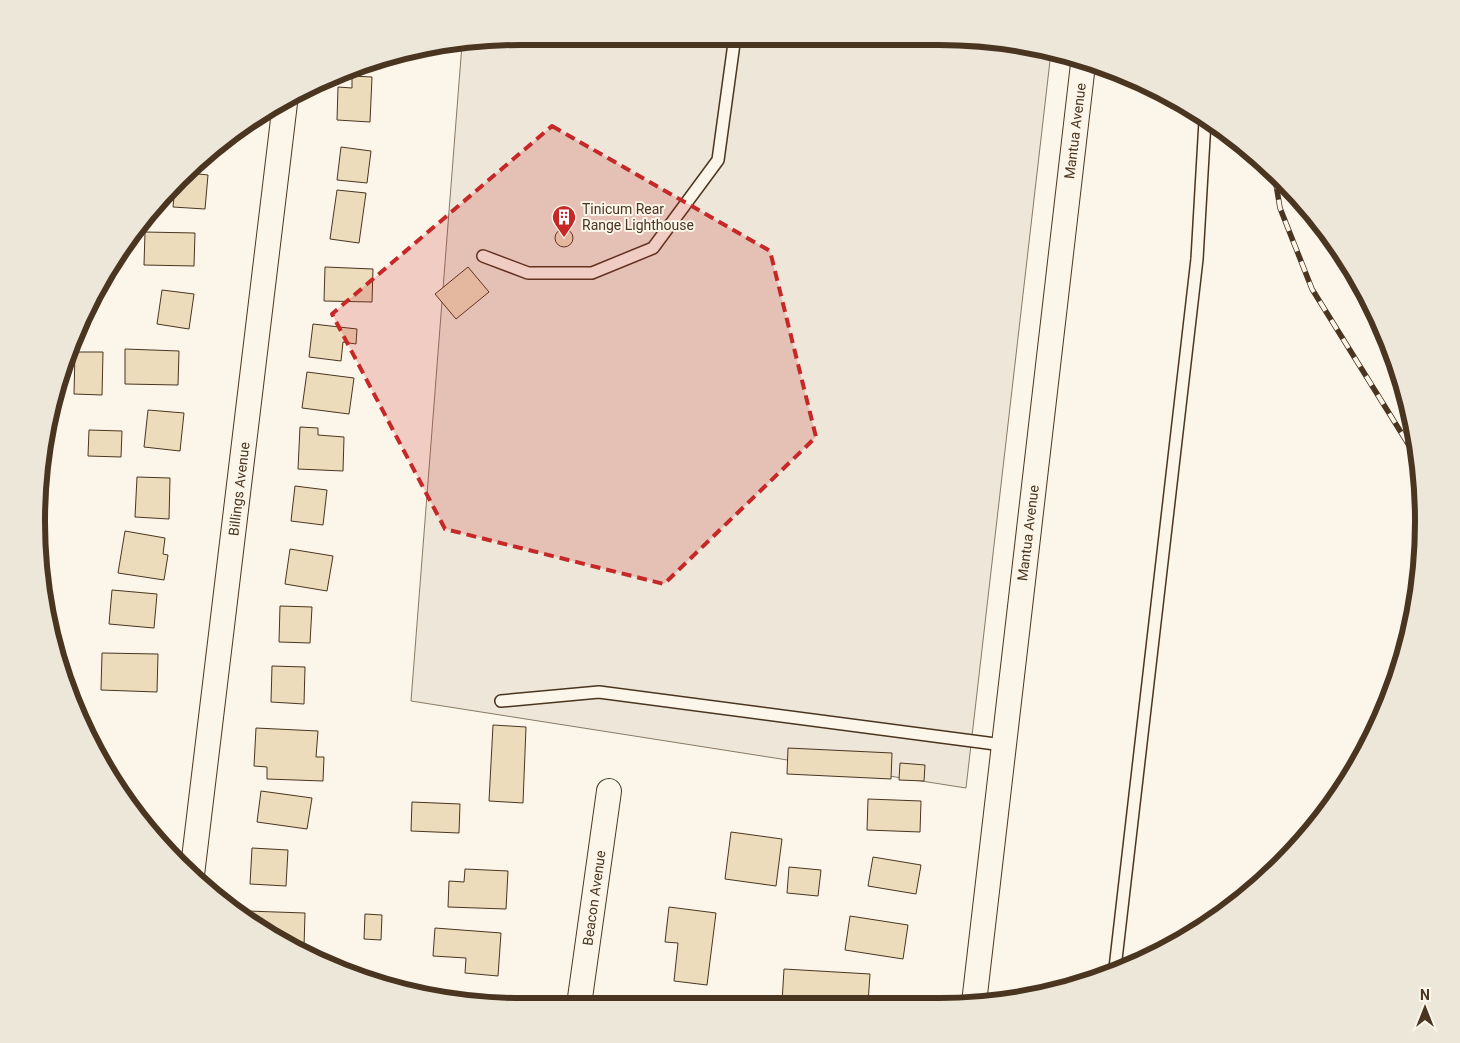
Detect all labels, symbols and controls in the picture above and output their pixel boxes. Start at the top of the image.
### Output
street label: Mantua Avenue [1061,82,1089,180]
place label: Tinicum Rear Range Lighthouse [582,201,694,233]
building icon: Tinicum Rear Range Lighthouse [551,204,577,238]
street label: Billings Avenue [225,441,253,537]
street label: Mantua Avenue [1014,484,1042,582]
street label: Beacon Avenue [579,849,609,947]
north arrow [1400,983,1450,1033]
text: N [1420,987,1430,1003]

